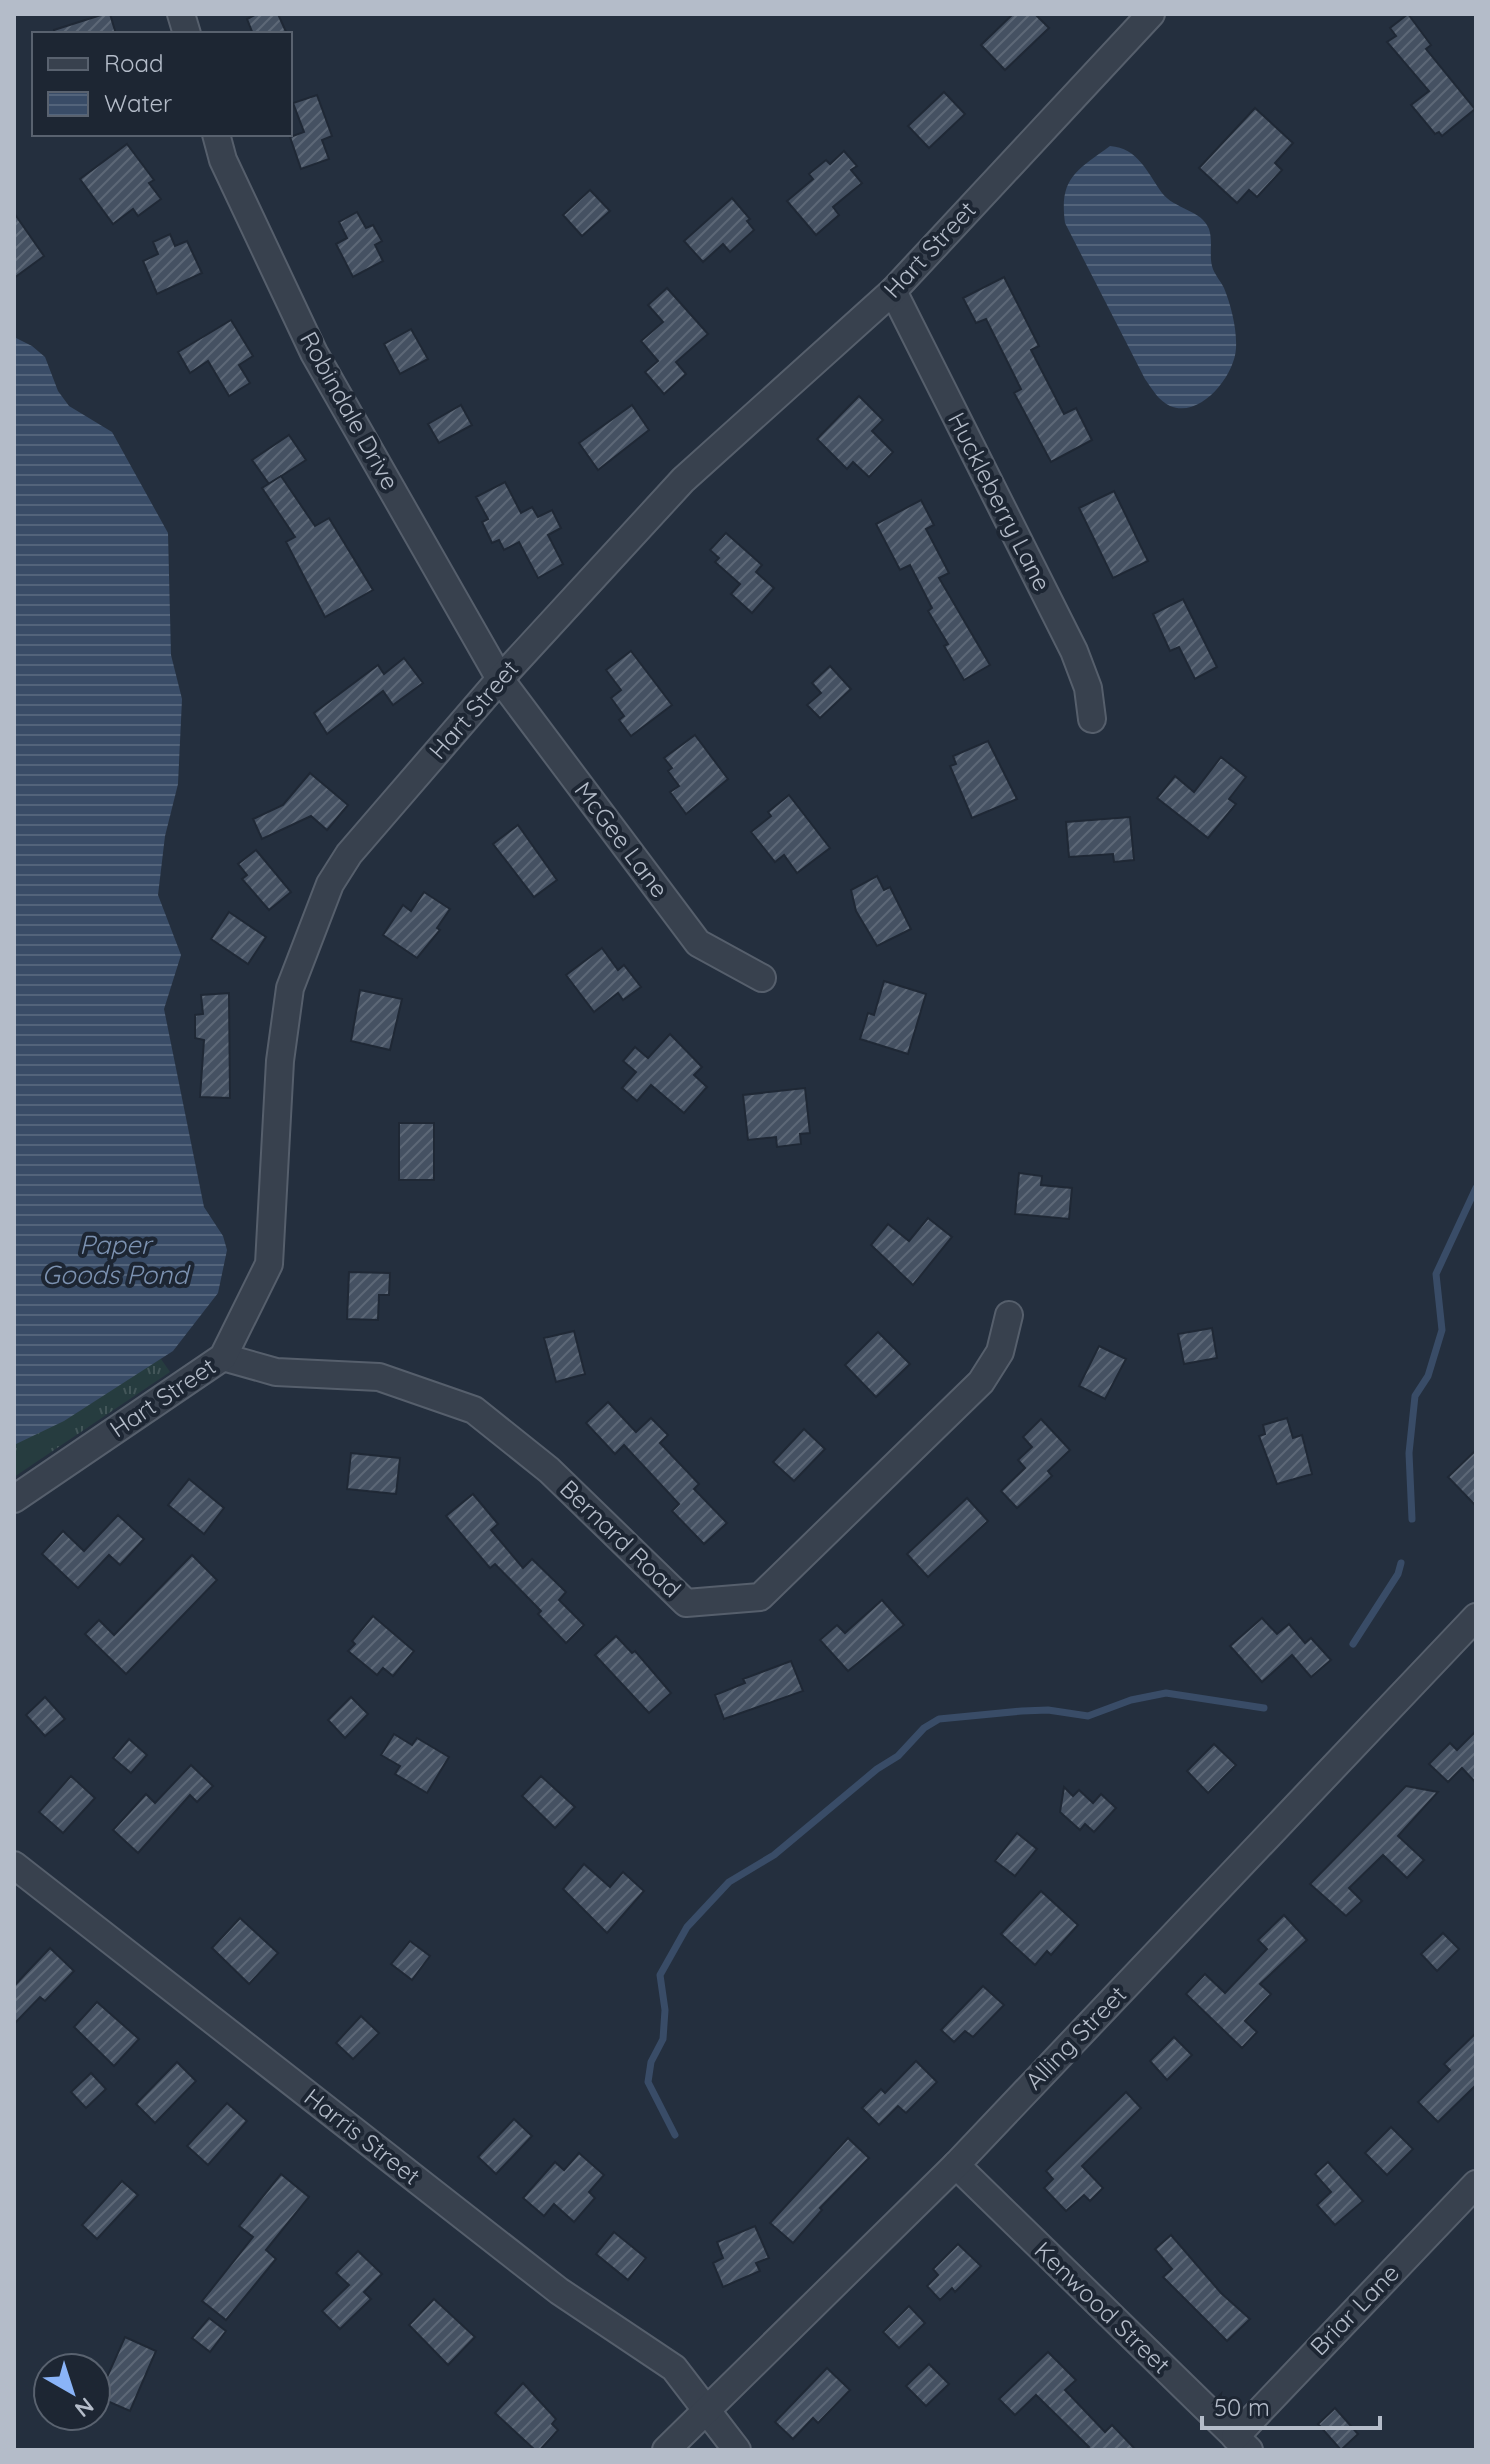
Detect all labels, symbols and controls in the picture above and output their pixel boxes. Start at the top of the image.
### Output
legend [32,32,292,136]
text: Road [104,48,164,78]
text: Water [104,88,172,118]
street label: Hart Street [877,195,982,304]
street label: Robindale Drive [294,326,406,495]
street label: Huckleberry Lane [942,407,1058,596]
street label: Hart Street [422,654,524,765]
street label: McGee Lane [568,776,675,903]
water label: Paper Goods Pond [42,1228,191,1291]
street label: Hart Street [104,1351,221,1444]
street label: Bernard Road [554,1473,687,1603]
street label: Alling Street [1018,1979,1132,2095]
street label: Harris Street [299,2082,427,2191]
street label: Kenwood Street [1029,2235,1177,2379]
street label: Briar Lane [1304,2257,1405,2361]
north arrow [32,2352,112,2432]
scale bar [1202,2380,1380,2430]
text: N [69,2392,100,2424]
text: 50 m [1214,2392,1270,2422]

